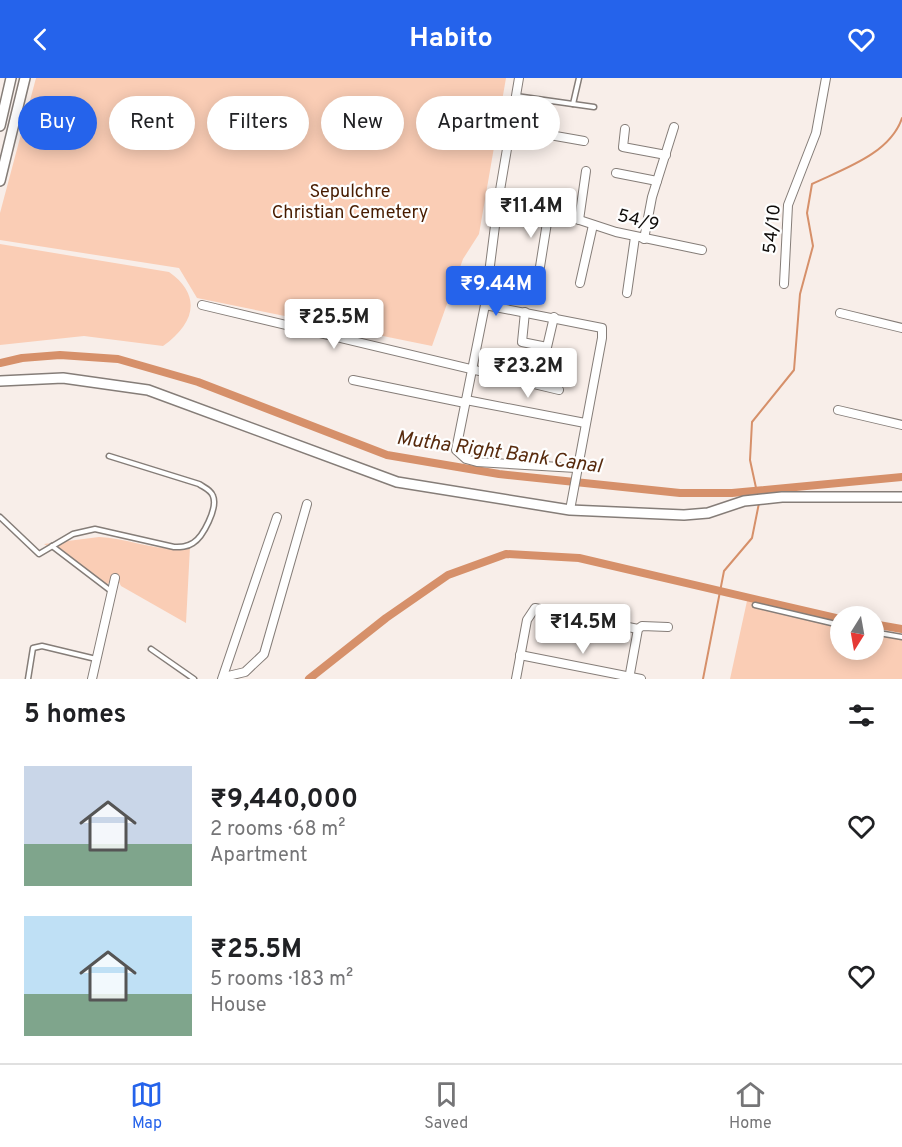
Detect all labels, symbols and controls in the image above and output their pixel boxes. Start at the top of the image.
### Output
text: Habito [409,22,493,56]
icon: back [24,23,57,56]
icon: heart [845,23,878,56]
chip: Buy [18,96,97,150]
chip: Rent [109,96,195,150]
chip: Filters [207,96,309,150]
chip: New [321,96,404,150]
chip: Apartment [416,96,560,150]
park label: Sepulchre Christian Cemetery [272,181,428,225]
pin: ₹11.4M [482,188,580,239]
text: ₹11.4M [499,194,563,220]
street label: 54/10 [759,203,787,255]
street label: 54/9 [615,205,661,237]
pin: ₹9.44M [447,266,545,317]
text: ₹9.44M [460,272,532,298]
pin: ₹25.5M [285,299,383,350]
text: ₹25.5M [299,305,369,331]
pin: ₹23.2M [479,348,577,399]
text: ₹23.2M [493,354,563,380]
water label: Mutha Right Bank Canal [395,426,604,480]
pin: ₹14.5M [534,604,632,655]
north arrow [830,606,884,660]
map controls [830,606,884,660]
text: ₹14.5M [549,610,617,636]
text: 5 homes [24,699,126,732]
icon: filters [845,699,878,732]
text: ₹9,440,000 [210,784,358,817]
icon: home [72,790,144,862]
icon: heart [845,810,878,843]
text: 2 rooms · 68 m² [210,817,346,843]
text: Apartment [210,843,308,869]
text: ₹25.5M [210,934,302,967]
icon: home [72,940,144,1012]
icon: heart [845,960,878,993]
text: 5 rooms · 183 m² [210,967,353,993]
text: House [210,993,266,1019]
tab: Map [130,1078,163,1134]
tab: Saved [424,1078,468,1134]
tab: Home [729,1078,772,1134]

